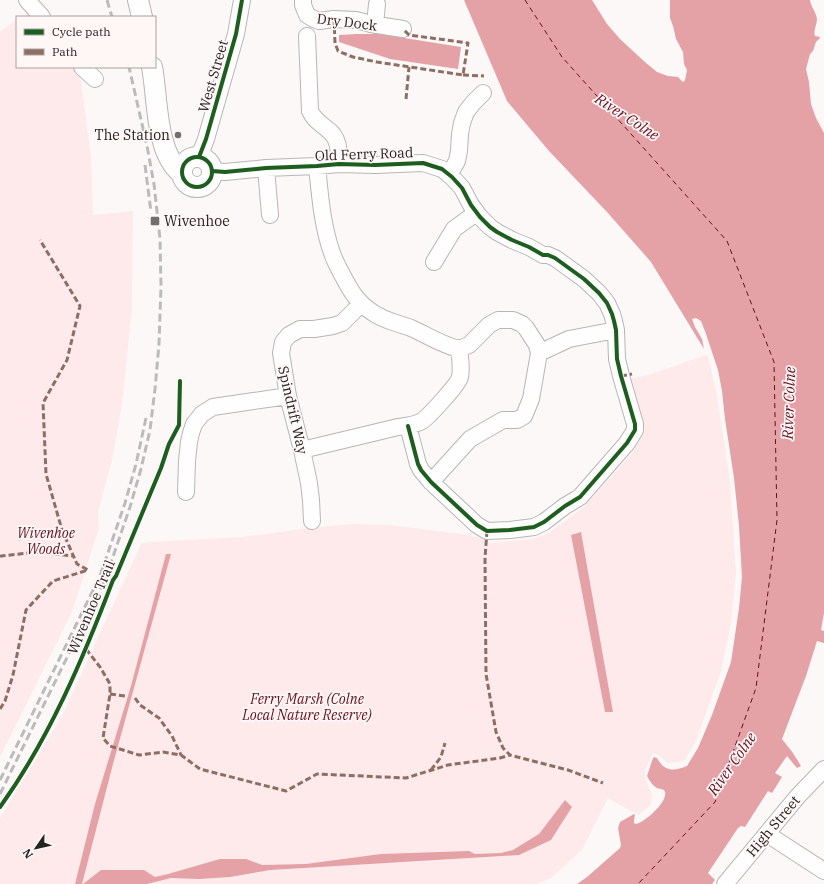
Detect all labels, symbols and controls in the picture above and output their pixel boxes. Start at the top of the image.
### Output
street label: Dry Dock [316,9,379,35]
legend [16,16,156,68]
text: Cycle path [52,24,111,39]
street label: West Street [194,38,232,114]
text: Path [52,44,78,59]
water label: River Colne [591,88,663,144]
place label: The Station [95,126,170,144]
marker: The Station [173,130,183,140]
street label: Old Ferry Road [314,143,414,165]
place label: Wivenhoe [164,212,230,230]
marker: Wivenhoe [149,215,161,227]
street label: Spindrift Way [274,364,312,456]
water label: River Colne [778,366,799,441]
park label: Wivenhoe Woods [17,524,76,558]
street label: Wivenhoe Trail [63,557,119,657]
park label: Ferry Marsh (Colne Local Nature Reserve) [241,690,372,724]
water label: River Colne [702,728,760,800]
street label: High Street [742,792,804,860]
north arrow [16,828,56,868]
text: N [19,846,36,861]

